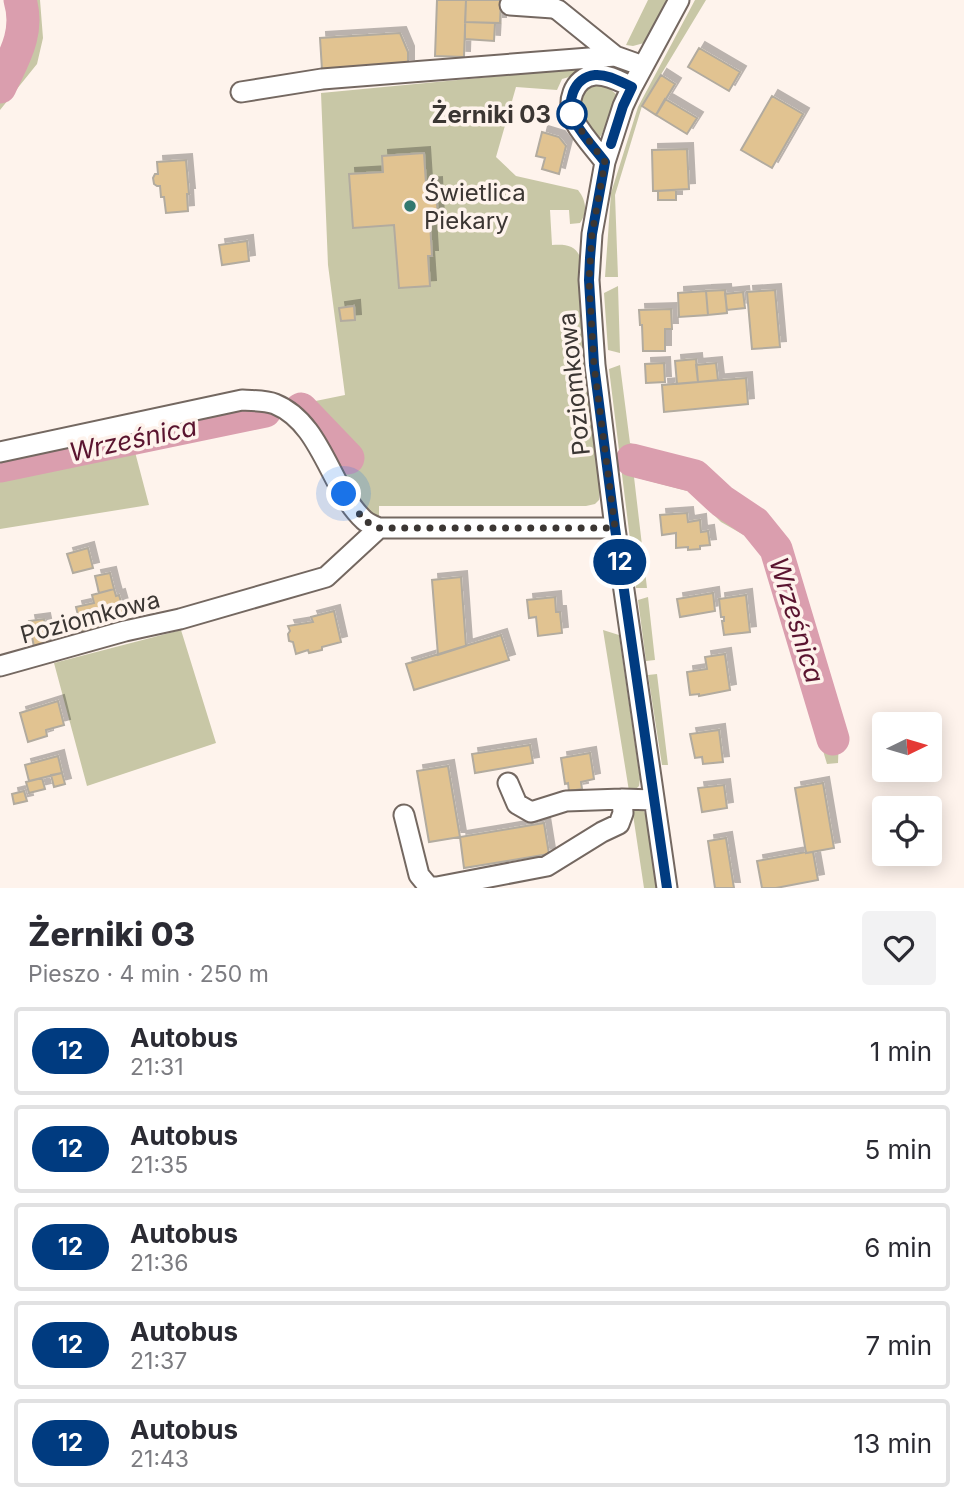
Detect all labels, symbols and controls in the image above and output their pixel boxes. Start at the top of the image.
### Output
place label: Żerniki 03 [432,99,551,129]
marker: Żerniki 03 [557,99,587,129]
place label: Świetlica Piekary [424,178,526,235]
marker: Świetlica Piekary [402,198,418,214]
street label: Poziomkowa [552,311,596,457]
water label: Wrześnica [66,410,200,468]
your location [326,476,361,511]
line badge: 12 [588,539,652,585]
text: 12 [607,547,633,576]
water label: Wrześnica [763,553,831,687]
street label: Poziomkowa [17,584,163,650]
north arrow [872,712,942,782]
map controls [872,712,942,866]
button: locate [872,796,942,866]
button: heart [862,911,936,985]
text: Żerniki 03 [28,914,195,954]
text: Pieszo · 4 min · 250 m [28,960,269,988]
text: Autobus [130,1022,238,1053]
text: 12 [58,1036,83,1065]
text: 1 min [870,1036,932,1067]
text: 21:31 [130,1053,184,1081]
text: Autobus [130,1120,238,1151]
text: 12 [58,1134,83,1163]
text: 5 min [864,1134,932,1165]
text: 21:35 [130,1151,188,1179]
text: Autobus [130,1218,238,1249]
text: 12 [58,1232,83,1261]
text: 6 min [864,1232,932,1263]
text: 21:36 [130,1249,188,1277]
text: Autobus [130,1316,238,1347]
text: 12 [58,1330,83,1359]
text: 7 min [866,1330,932,1361]
text: 21:37 [130,1347,187,1375]
text: Autobus [130,1414,238,1445]
text: 12 [58,1428,83,1457]
text: 13 min [854,1428,932,1459]
text: 21:43 [130,1445,189,1473]

